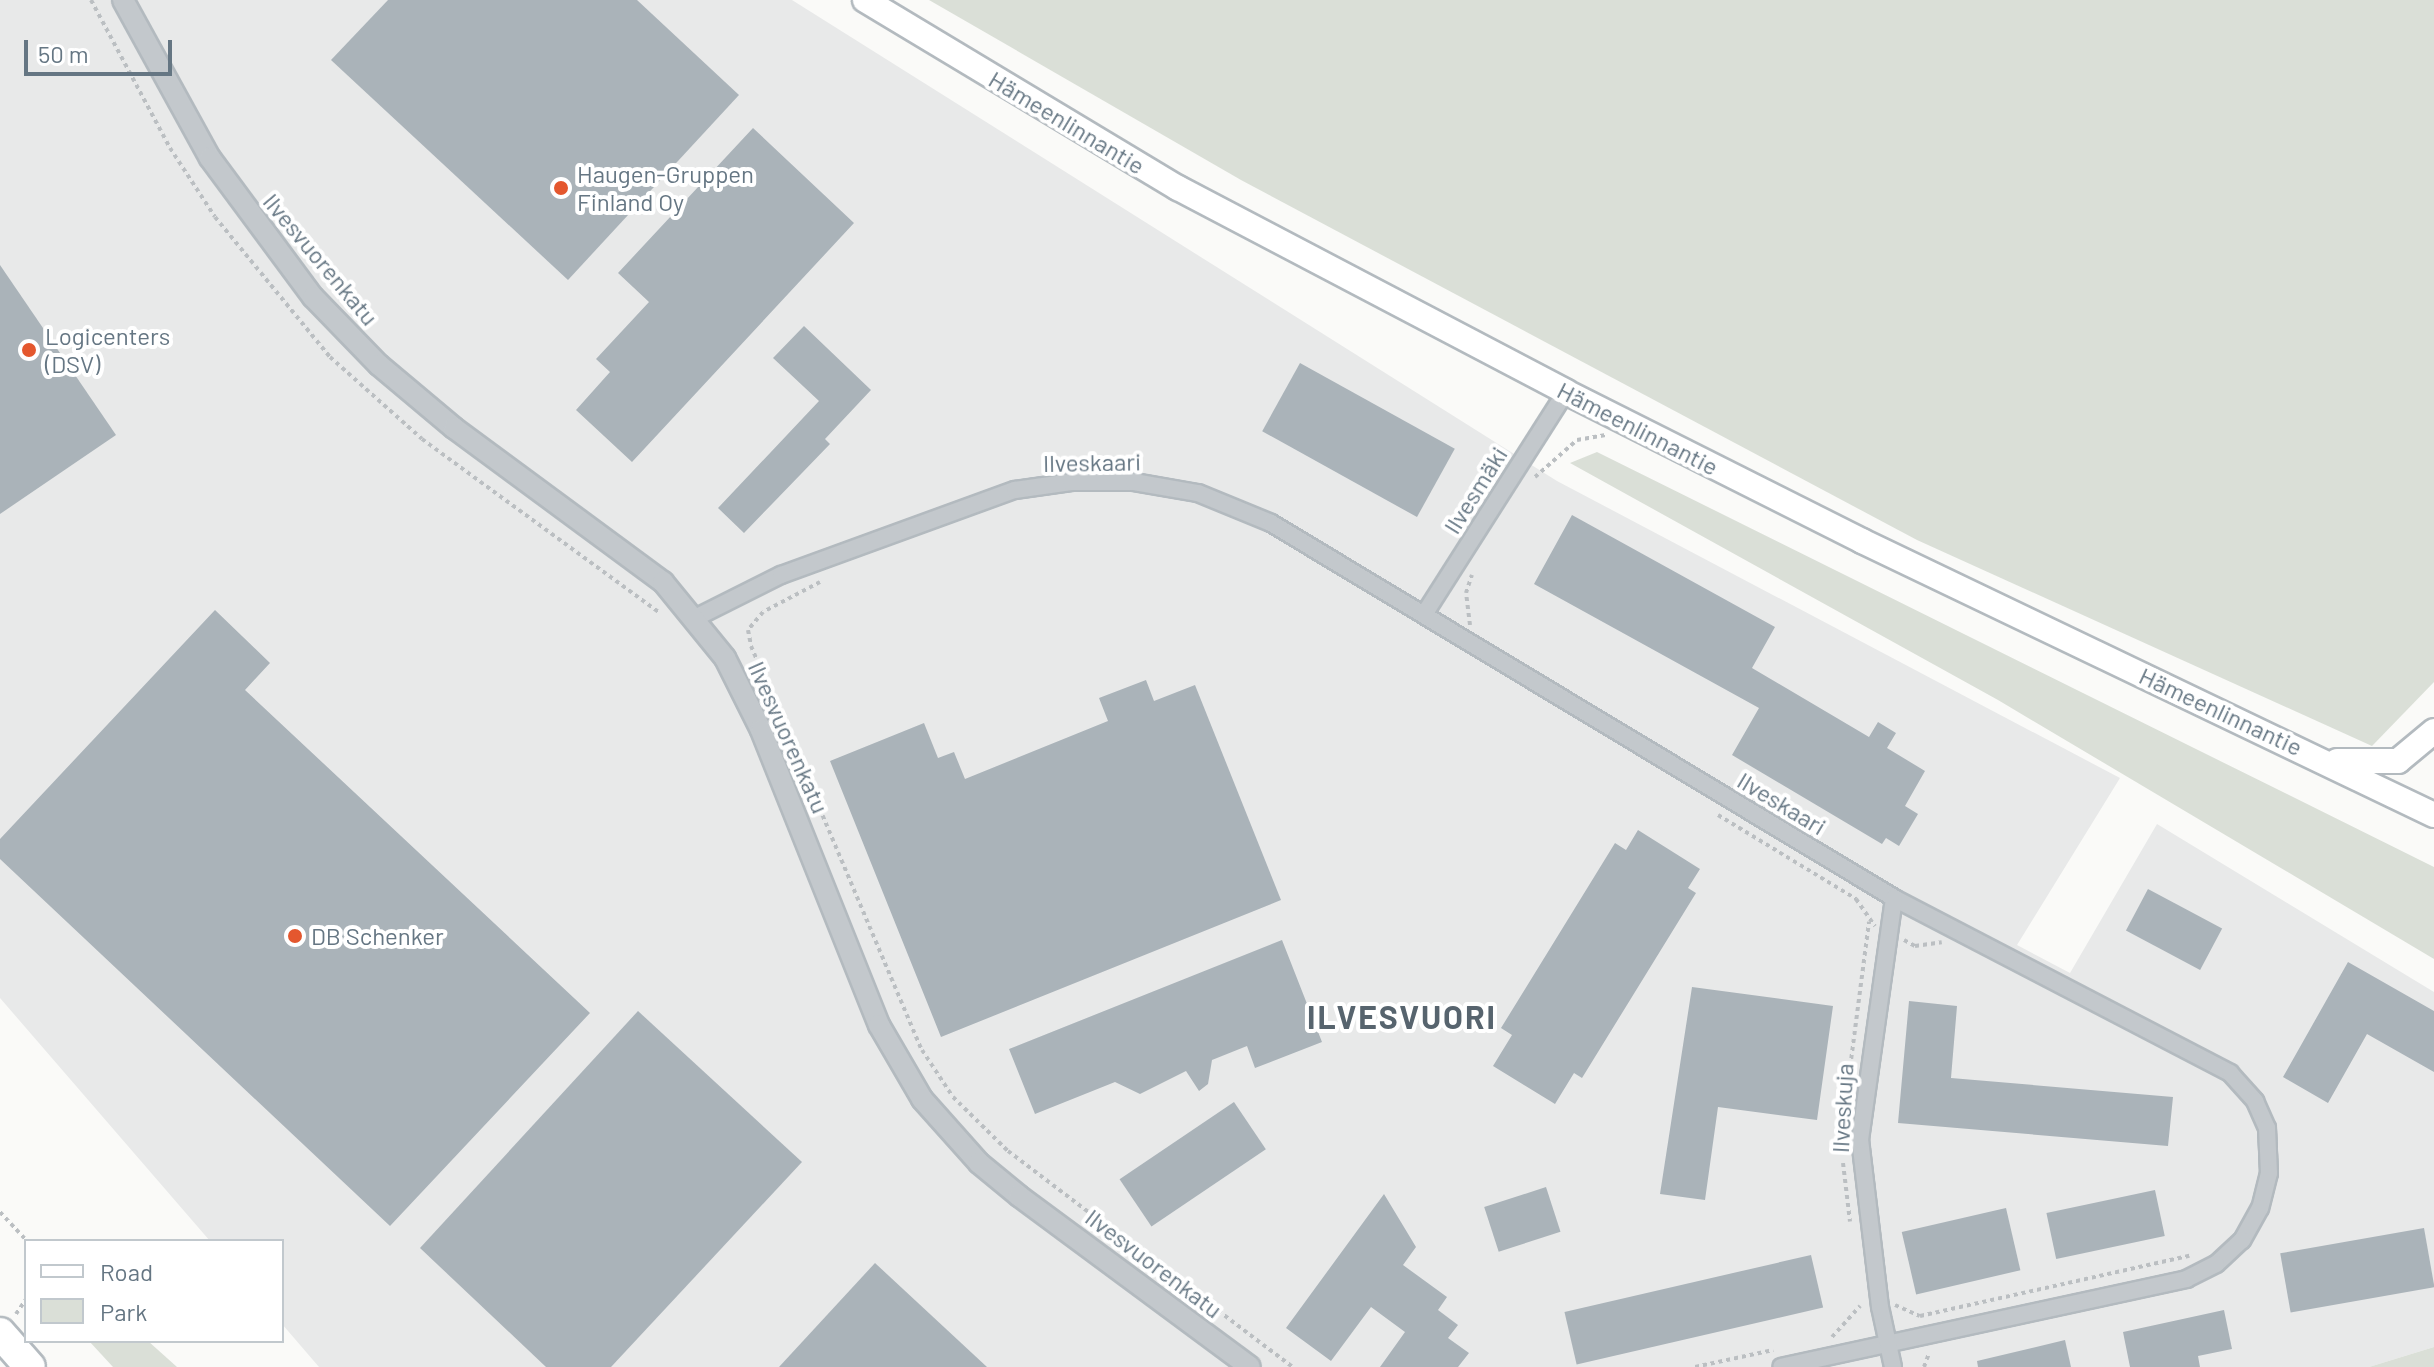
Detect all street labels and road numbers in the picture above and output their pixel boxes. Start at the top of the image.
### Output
street label: Hämeenlinnantie [984,64,1150,180]
street label: Ilvesvuorenkatu [257,187,385,331]
street label: Hämeenlinnantie [1553,375,1723,481]
street label: Ilvesmäki [1437,441,1513,539]
street label: Ilveskaari [1043,447,1141,477]
street label: Ilvesvuorenkatu [743,657,835,817]
street label: Hämeenlinnantie [2135,661,2307,761]
street label: Ilveskaari [1733,765,1831,841]
street label: Ilveskuja [1825,1062,1859,1154]
street label: Ilvesvuorenkatu [1080,1202,1228,1324]

